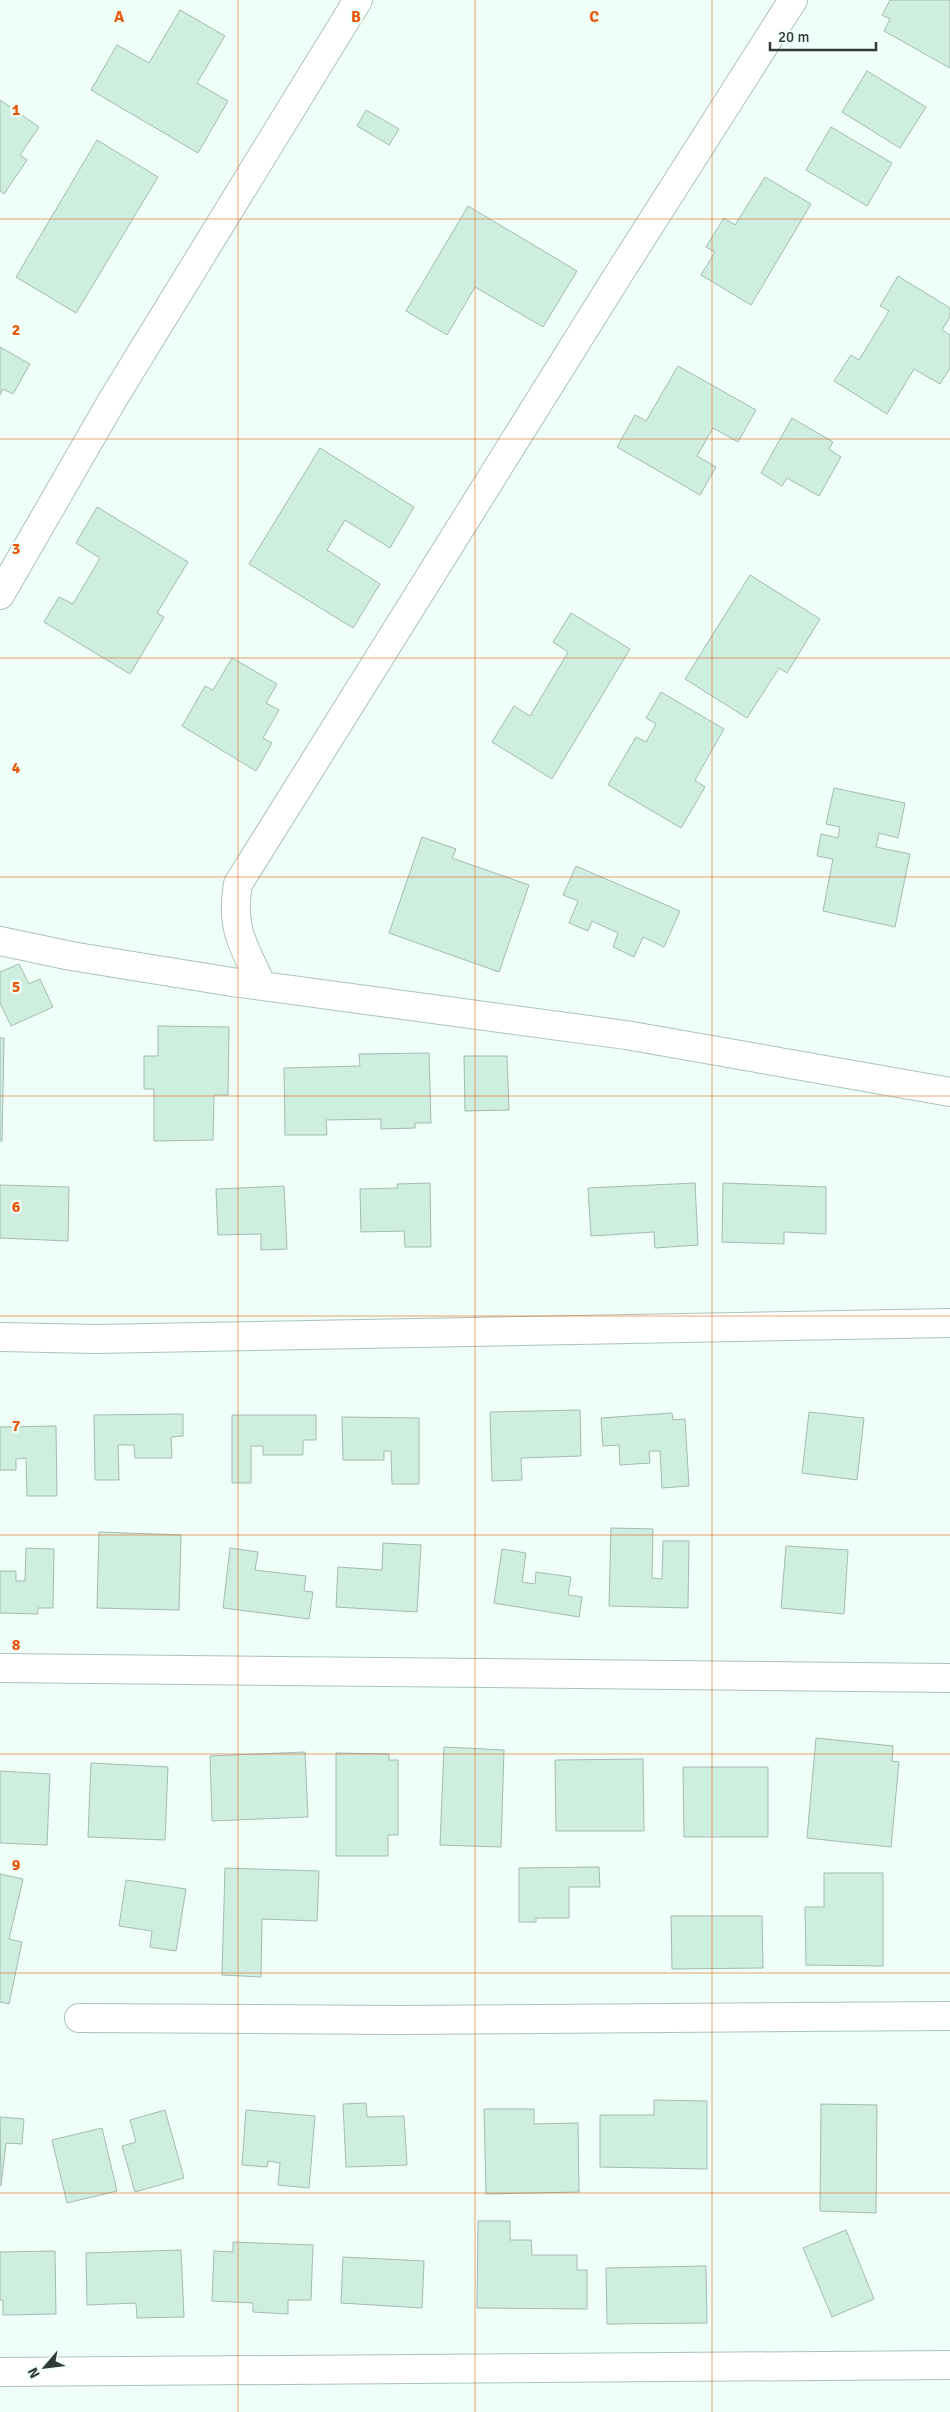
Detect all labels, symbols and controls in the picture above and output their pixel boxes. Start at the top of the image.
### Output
text: A [114,7,125,27]
text: B [351,7,361,27]
text: C [589,7,599,27]
scale bar [770,20,876,52]
text: 20 m [778,28,809,46]
text: 1 [12,100,21,120]
text: 2 [12,320,20,340]
text: 3 [12,539,20,559]
text: 4 [12,758,21,778]
text: 5 [12,977,20,997]
text: 6 [12,1197,21,1217]
text: 7 [12,1416,21,1436]
text: 8 [12,1635,21,1655]
text: 9 [12,1855,21,1875]
north arrow [20,2342,70,2392]
text: N [24,2365,44,2381]

